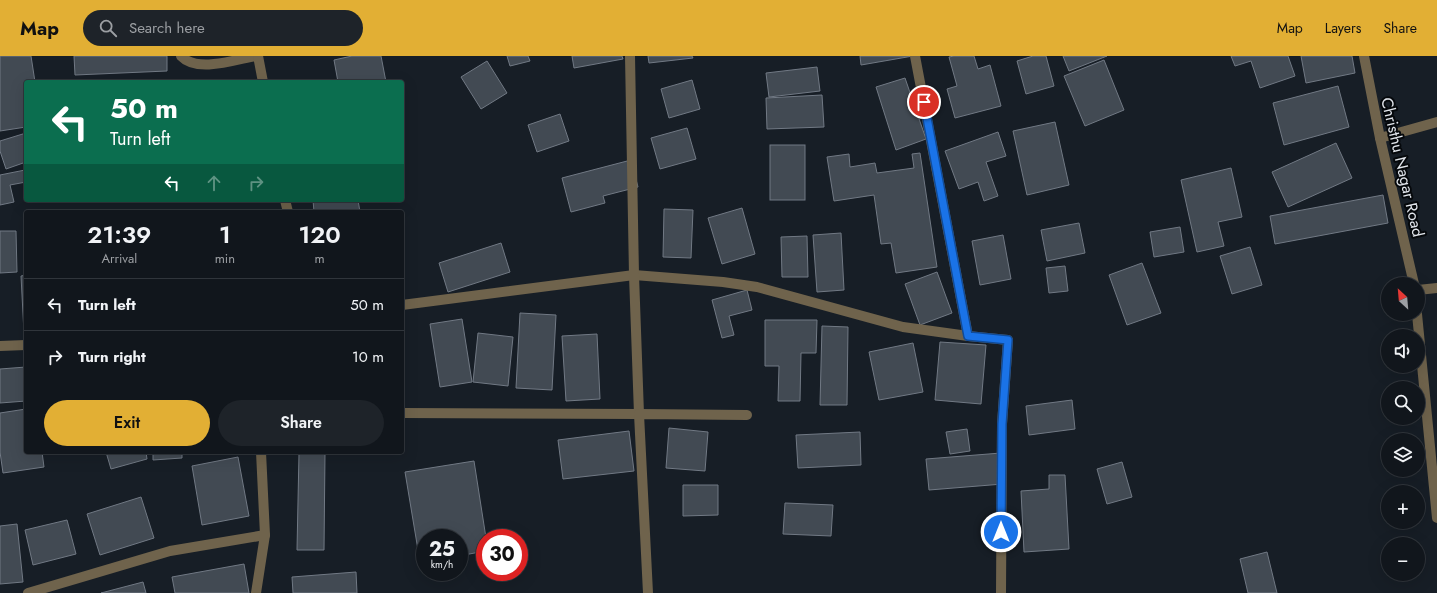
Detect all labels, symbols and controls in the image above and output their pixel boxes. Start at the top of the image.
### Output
search box [83,10,363,46]
text: Map [20,15,59,42]
icon: search [97,17,119,39]
text: Search here [129,17,205,39]
text: Map [1277,18,1303,38]
text: Layers [1325,18,1361,38]
text: Share [1383,18,1417,38]
pin [907,85,941,119]
text: 50 m [110,88,178,129]
icon: arrive [913,91,935,113]
street label: Christhu Nagar Road [1375,95,1430,239]
icon: left [44,96,96,148]
text: Turn left [110,126,170,152]
icon: left [161,172,183,194]
icon: ahead [203,172,225,194]
icon: right [245,172,267,194]
text: 21:39 [87,217,151,252]
text: 1 [219,217,231,252]
text: 120 [298,217,341,252]
text: Arrival [101,249,137,268]
text: min [215,249,235,268]
text: m [314,249,325,268]
north arrow [1381,277,1425,321]
map controls [1381,277,1425,581]
icon: left [44,294,66,316]
text: Turn left [78,294,136,316]
text: 50 m [350,294,384,316]
button: sound [1381,329,1425,373]
icon: right [44,346,66,368]
text: Turn right [78,346,146,368]
text: 10 m [352,346,384,368]
button: search [1381,381,1425,425]
button: Exit [44,400,210,446]
button: Share [218,400,384,446]
button: layers [1381,433,1425,477]
button: + [1381,485,1425,529]
position arrow [980,511,1022,553]
speed limit sign: 30 [476,529,528,581]
text: 25 [429,535,455,564]
button: − [1381,537,1425,581]
text: km/h [431,557,453,572]

